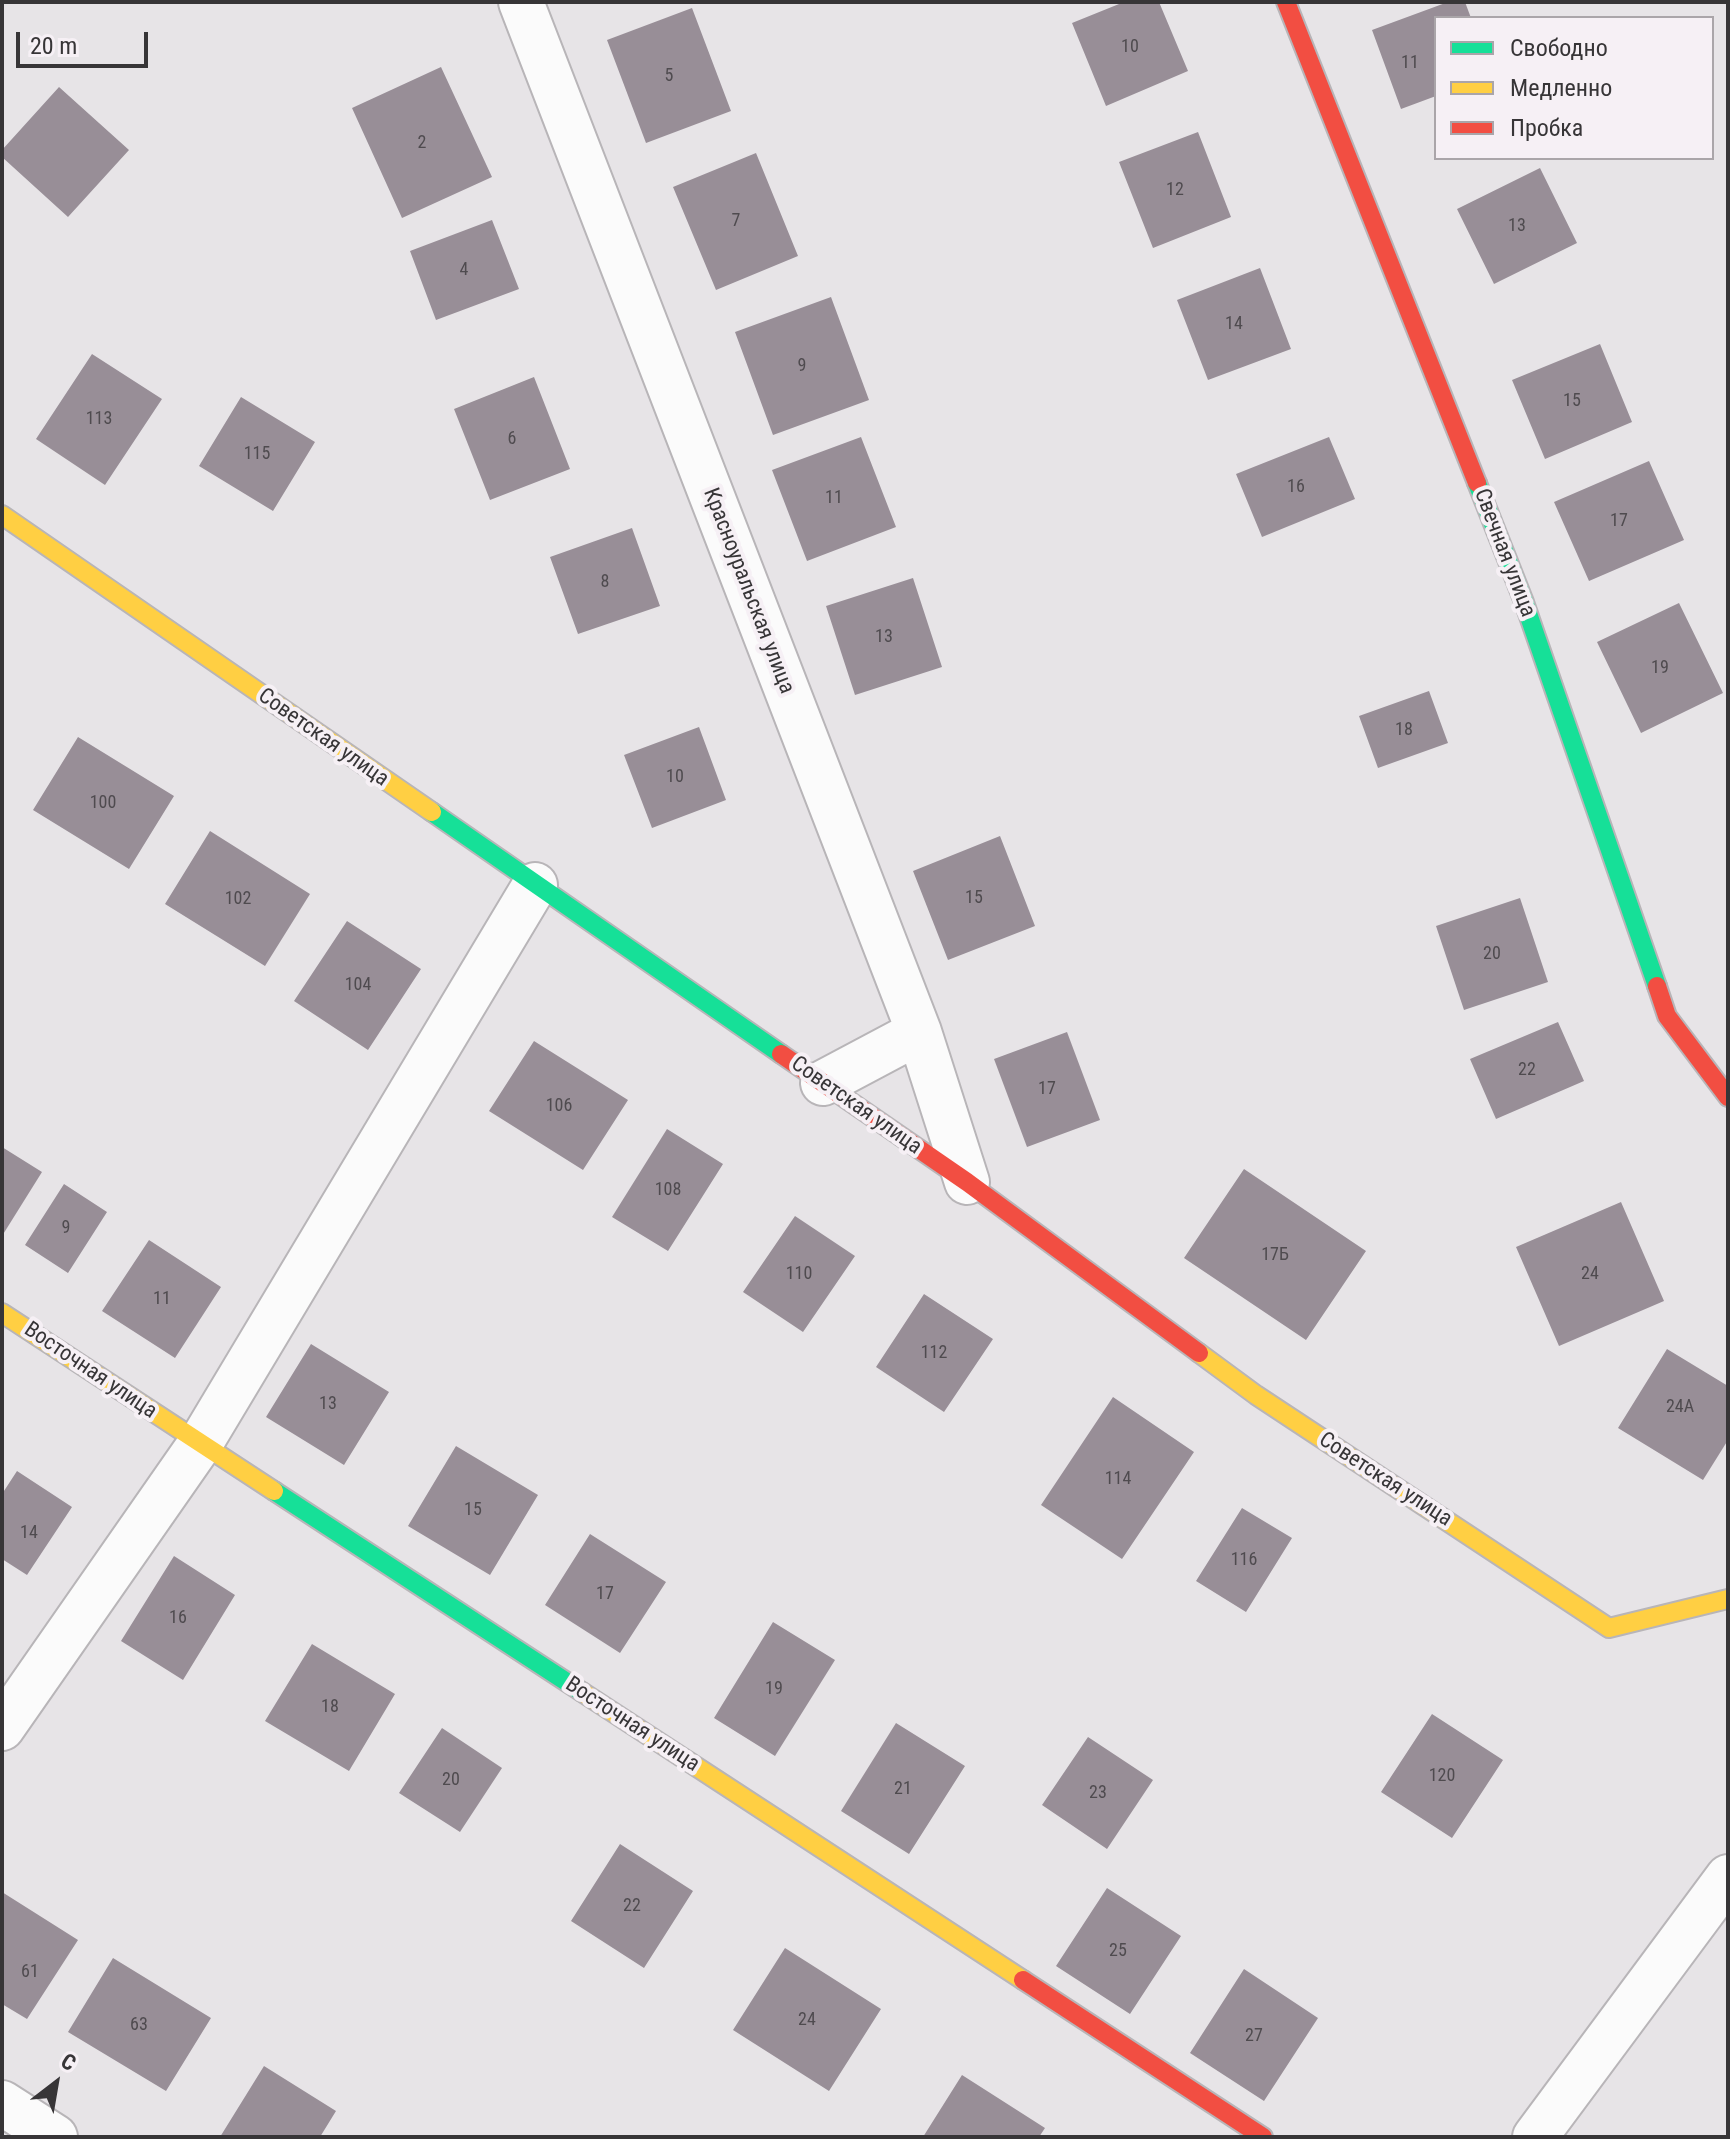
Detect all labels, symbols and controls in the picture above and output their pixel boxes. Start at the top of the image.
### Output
scale bar [20,16,152,66]
legend [1434,16,1714,160]
text: 20 m [30,32,77,60]
text: Свободно [1510,34,1608,62]
house number: 10 [1121,36,1139,58]
house number: 11 [1401,52,1419,74]
house number: 5 [665,65,673,87]
text: Медленно [1510,74,1612,102]
text: Пробка [1510,114,1583,142]
house number: 2 [418,132,426,154]
house number: 12 [1166,179,1184,201]
house number: 7 [732,210,740,232]
house number: 13 [1508,215,1526,237]
house number: 4 [460,259,468,281]
house number: 14 [1225,313,1243,335]
house number: 9 [798,355,806,377]
house number: 15 [1563,390,1581,412]
house number: 113 [86,408,112,430]
house number: 6 [508,428,516,450]
house number: 115 [244,443,270,465]
house number: 16 [1287,476,1305,498]
street label: Красноуральская улица [697,484,799,698]
street label: Свечная улица [1467,485,1541,621]
house number: 11 [825,487,843,509]
house number: 17 [1610,510,1628,532]
house number: 8 [601,571,609,593]
house number: 13 [875,626,893,648]
house number: 19 [1651,657,1669,679]
street label: Советская улица [253,683,393,793]
house number: 18 [1395,719,1413,741]
house number: 10 [666,766,684,788]
house number: 100 [90,792,116,814]
house number: 15 [965,887,983,909]
house number: 102 [225,888,251,910]
house number: 20 [1483,943,1501,965]
house number: 104 [345,974,371,996]
street label: Советская улица [786,1051,926,1161]
house number: 22 [1518,1059,1536,1081]
house number: 17 [1038,1078,1056,1100]
house number: 106 [546,1095,572,1117]
house number: 108 [655,1179,681,1201]
house number: 9 [62,1217,70,1239]
house number: 17Б [1261,1244,1289,1266]
house number: 110 [786,1263,812,1285]
house number: 24 [1581,1263,1599,1285]
house number: 11 [153,1288,171,1310]
street label: Восточная улица [19,1317,161,1425]
house number: 112 [921,1342,947,1364]
house number: 13 [319,1393,337,1415]
house number: 24А [1666,1396,1694,1418]
street label: Советская улица [1313,1427,1457,1533]
house number: 114 [1105,1468,1131,1490]
house number: 15 [464,1499,482,1521]
house number: 14 [20,1522,38,1544]
house number: 116 [1231,1549,1257,1571]
house number: 17 [596,1583,614,1605]
house number: 16 [169,1607,187,1629]
street label: Восточная улица [560,1672,704,1778]
house number: 19 [765,1678,783,1700]
house number: 18 [321,1696,339,1718]
house number: 120 [1429,1765,1455,1787]
house number: 20 [442,1769,460,1791]
house number: 21 [894,1778,912,1800]
house number: 23 [1089,1782,1107,1804]
house number: 22 [623,1895,641,1917]
house number: 25 [1109,1940,1127,1962]
house number: 61 [21,1961,39,1983]
house number: 24 [798,2009,816,2031]
house number: 63 [130,2014,148,2036]
house number: 27 [1245,2025,1263,2047]
north arrow [16,2043,96,2123]
text: С [57,2048,80,2076]

